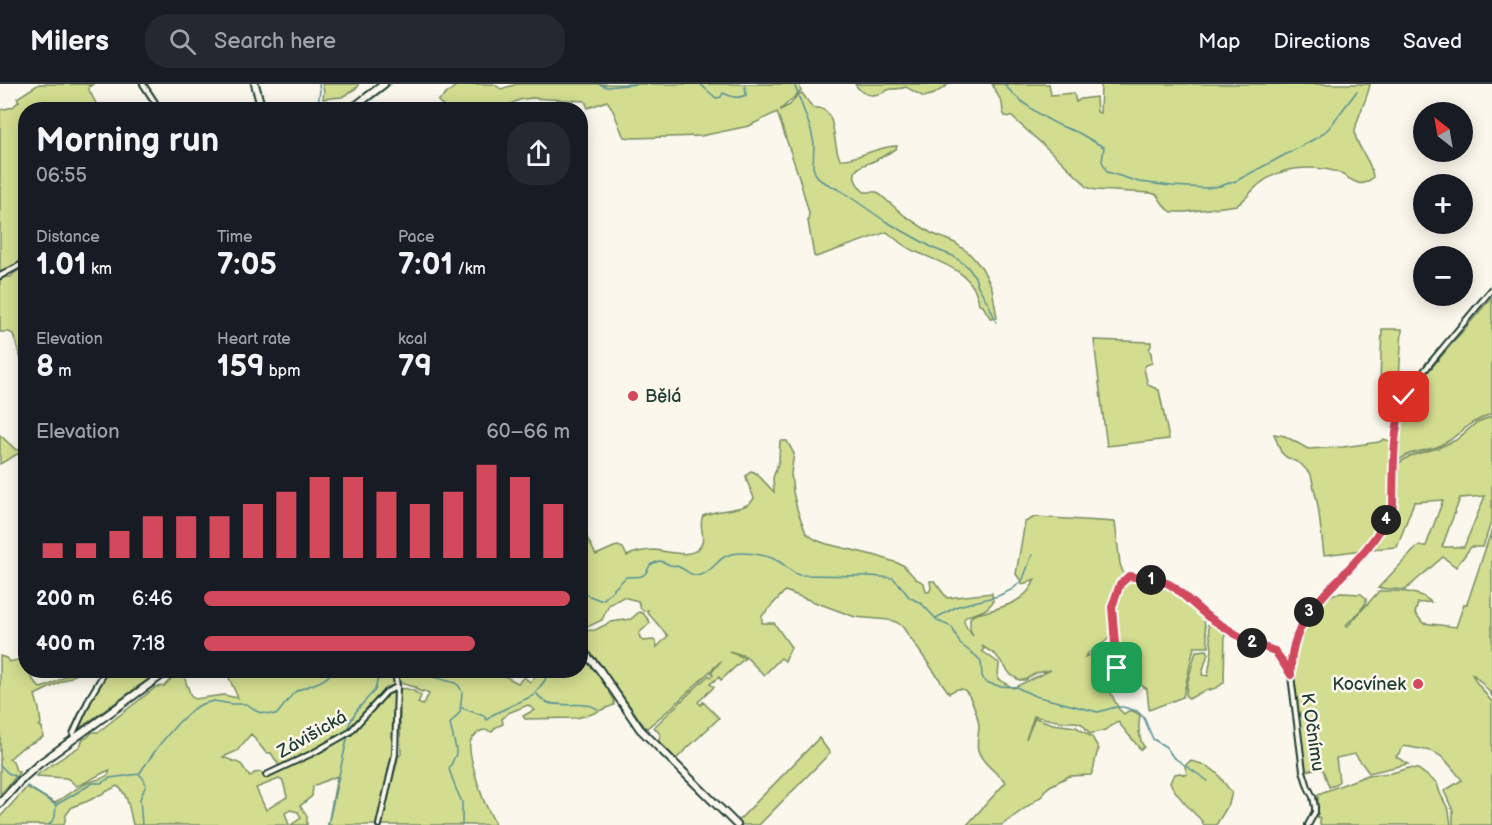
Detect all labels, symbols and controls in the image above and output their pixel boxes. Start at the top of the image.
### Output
search box [145,14,565,68]
text: Milers [30,25,109,58]
icon: search [166,25,199,58]
text: Search here [214,28,336,55]
text: Map [1198,29,1241,54]
text: Directions [1274,29,1370,54]
text: Saved [1403,29,1462,54]
north arrow [1413,102,1473,162]
map controls [1413,102,1473,306]
text: Morning run [36,121,219,161]
button: share [507,122,570,185]
text: 06:55 [36,164,87,188]
button: + [1413,174,1473,234]
text: Distance [36,228,100,247]
text: Time [217,228,252,247]
text: Pace [398,228,434,247]
button: − [1413,246,1473,306]
text: 1.01 [36,247,87,283]
text: 7:05 [217,247,277,283]
text: 7:01 [398,247,453,283]
text: km [87,260,112,279]
text: /km [453,260,486,279]
text: Elevation [36,330,103,349]
text: Heart rate [217,330,291,349]
text: kcal [398,330,427,349]
text: 8 [36,349,54,385]
text: 159 [217,349,265,385]
text: 79 [398,349,432,385]
text: m [54,362,72,381]
text: bpm [265,362,300,381]
pin [1378,371,1429,422]
icon: check [1387,380,1420,413]
place label: Bělá [645,386,681,407]
marker: Bělá [626,389,640,403]
text: Elevation [36,420,119,444]
text: 60–66 m [486,420,570,444]
pin: 4 [1371,505,1401,535]
text: 4 [1381,510,1391,529]
pin: 1 [1136,565,1166,595]
text: 1 [1148,570,1154,589]
text: 200 m [36,587,95,611]
text: 6:46 [132,587,173,611]
pin: 3 [1294,597,1324,627]
text: 3 [1304,602,1314,621]
pin: 2 [1237,628,1267,658]
text: 400 m [36,632,95,656]
text: 7:18 [132,632,165,656]
text: 2 [1247,633,1257,652]
pin [1091,642,1142,693]
icon: arrive [1100,651,1133,684]
place label: Kocvínek [1332,674,1406,695]
marker: Kocvínek [1411,677,1425,691]
street label: K Očnímu [1297,692,1328,773]
street label: Závišická [273,706,351,763]

